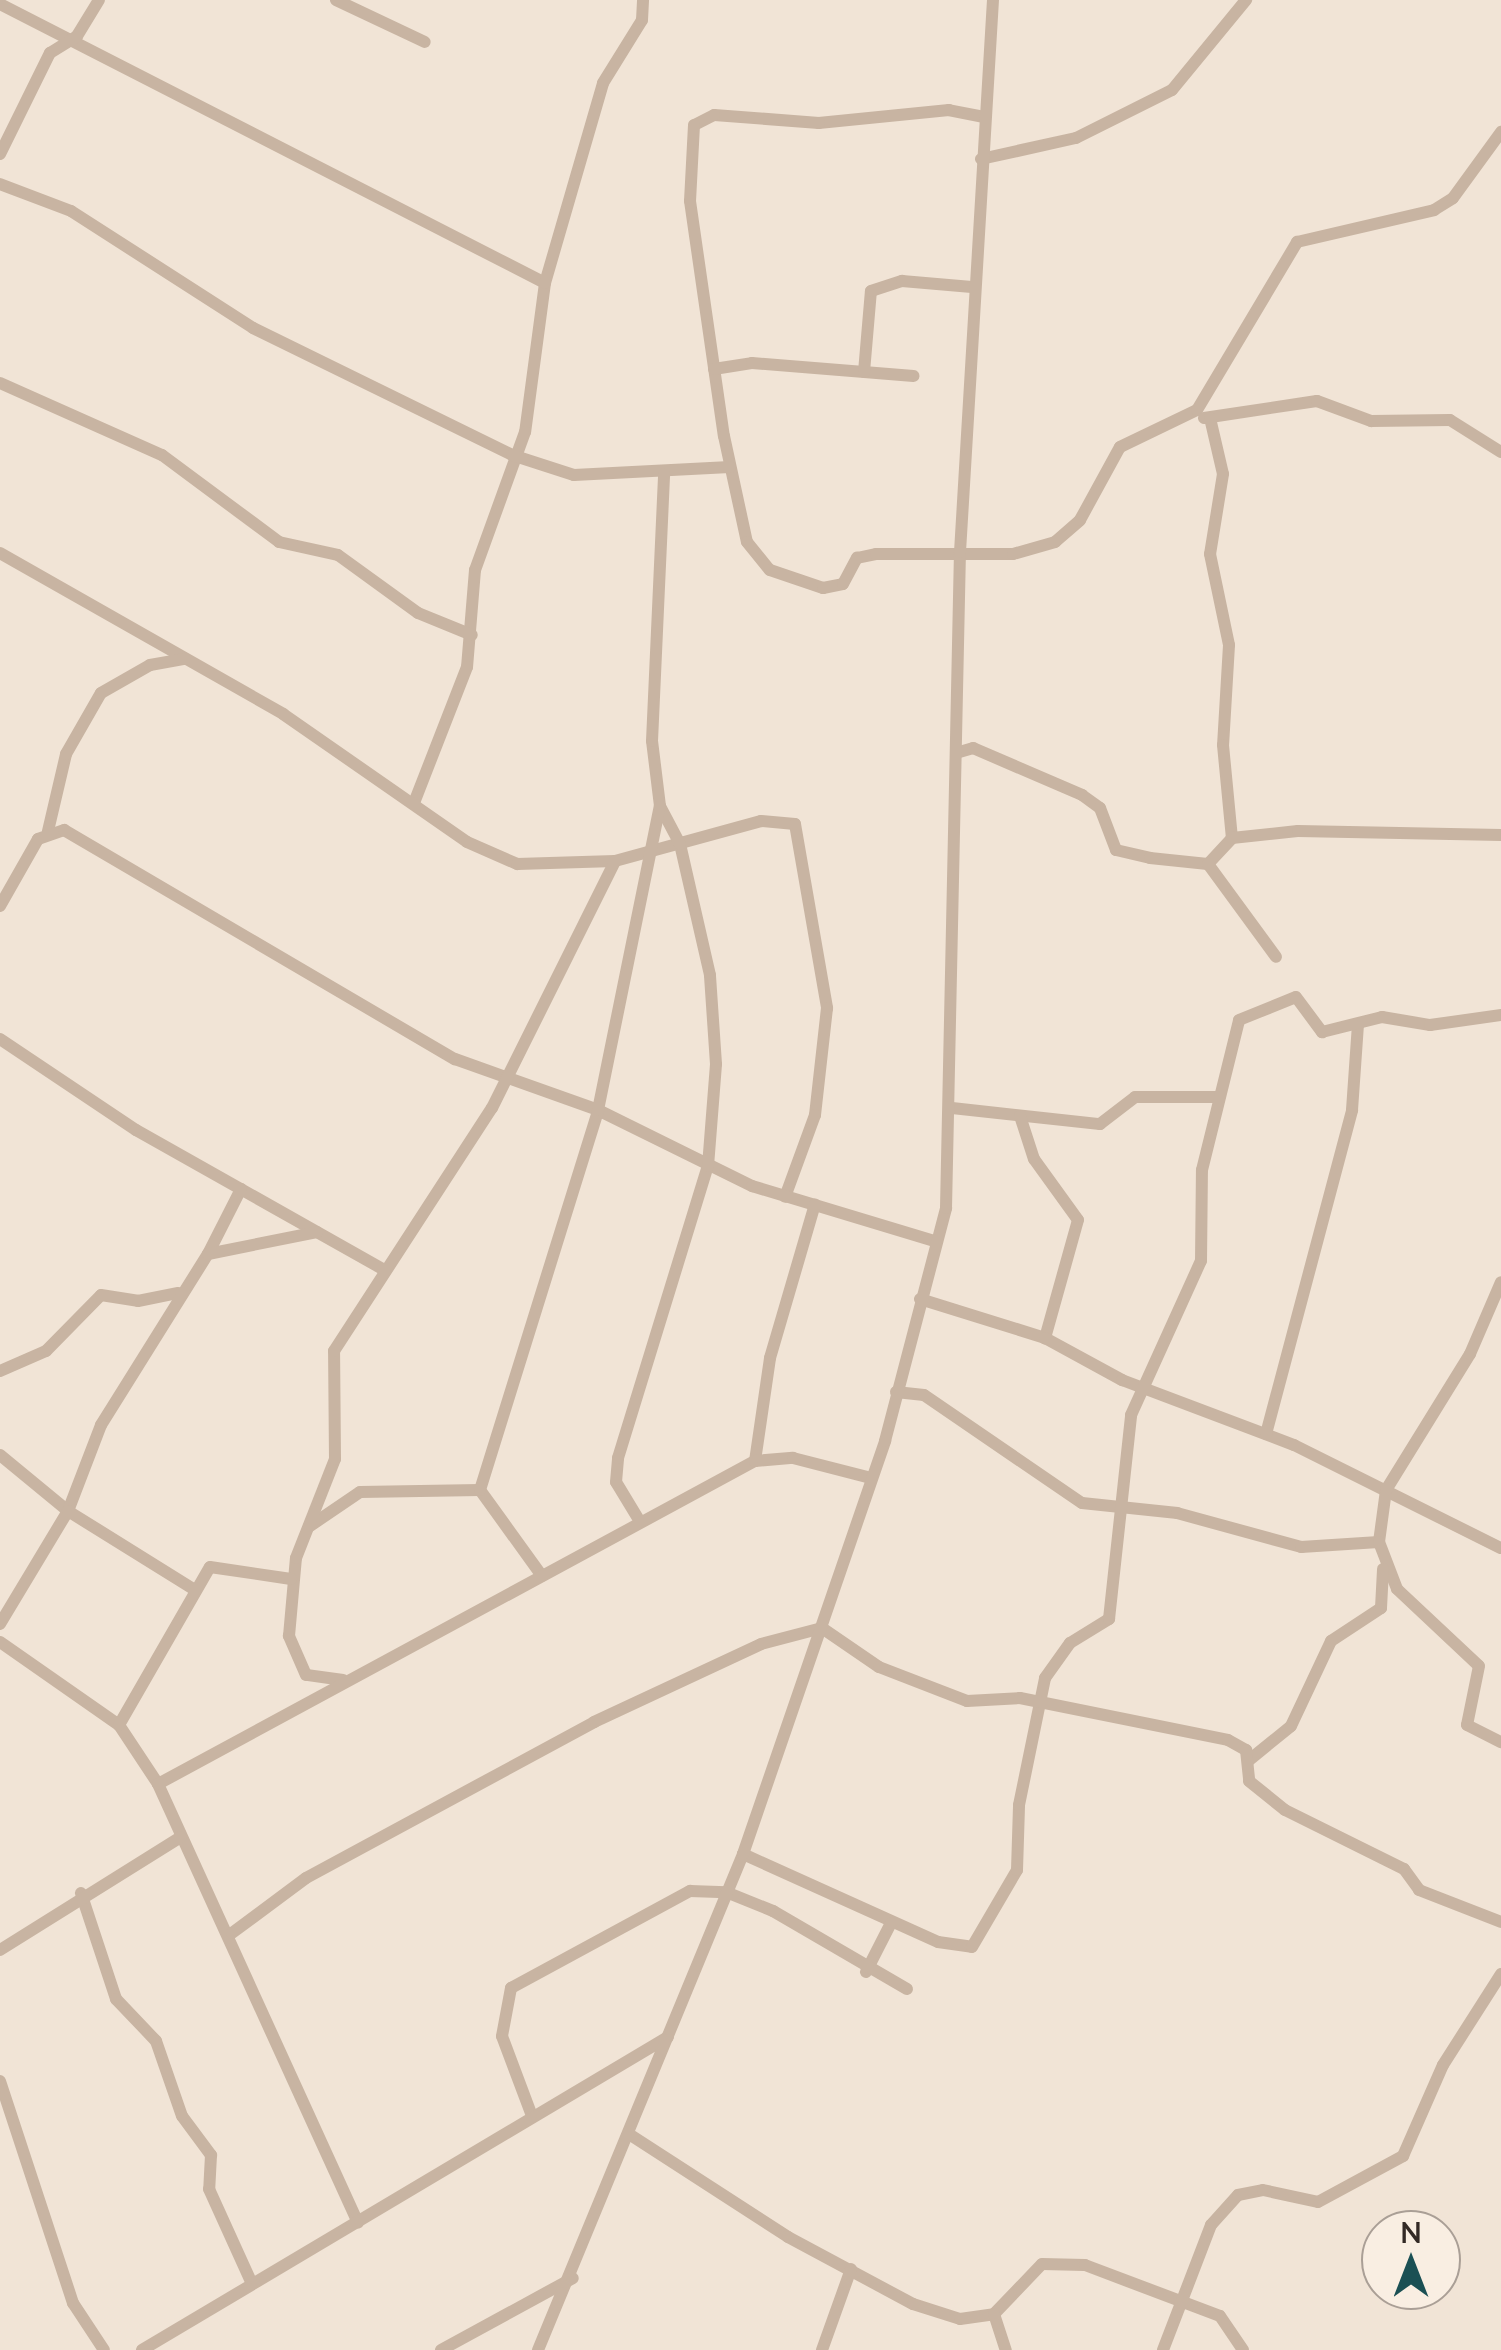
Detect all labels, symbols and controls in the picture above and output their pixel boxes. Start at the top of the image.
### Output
north arrow [1361,2210,1461,2310]
text: N [1400,2215,1422,2249]

